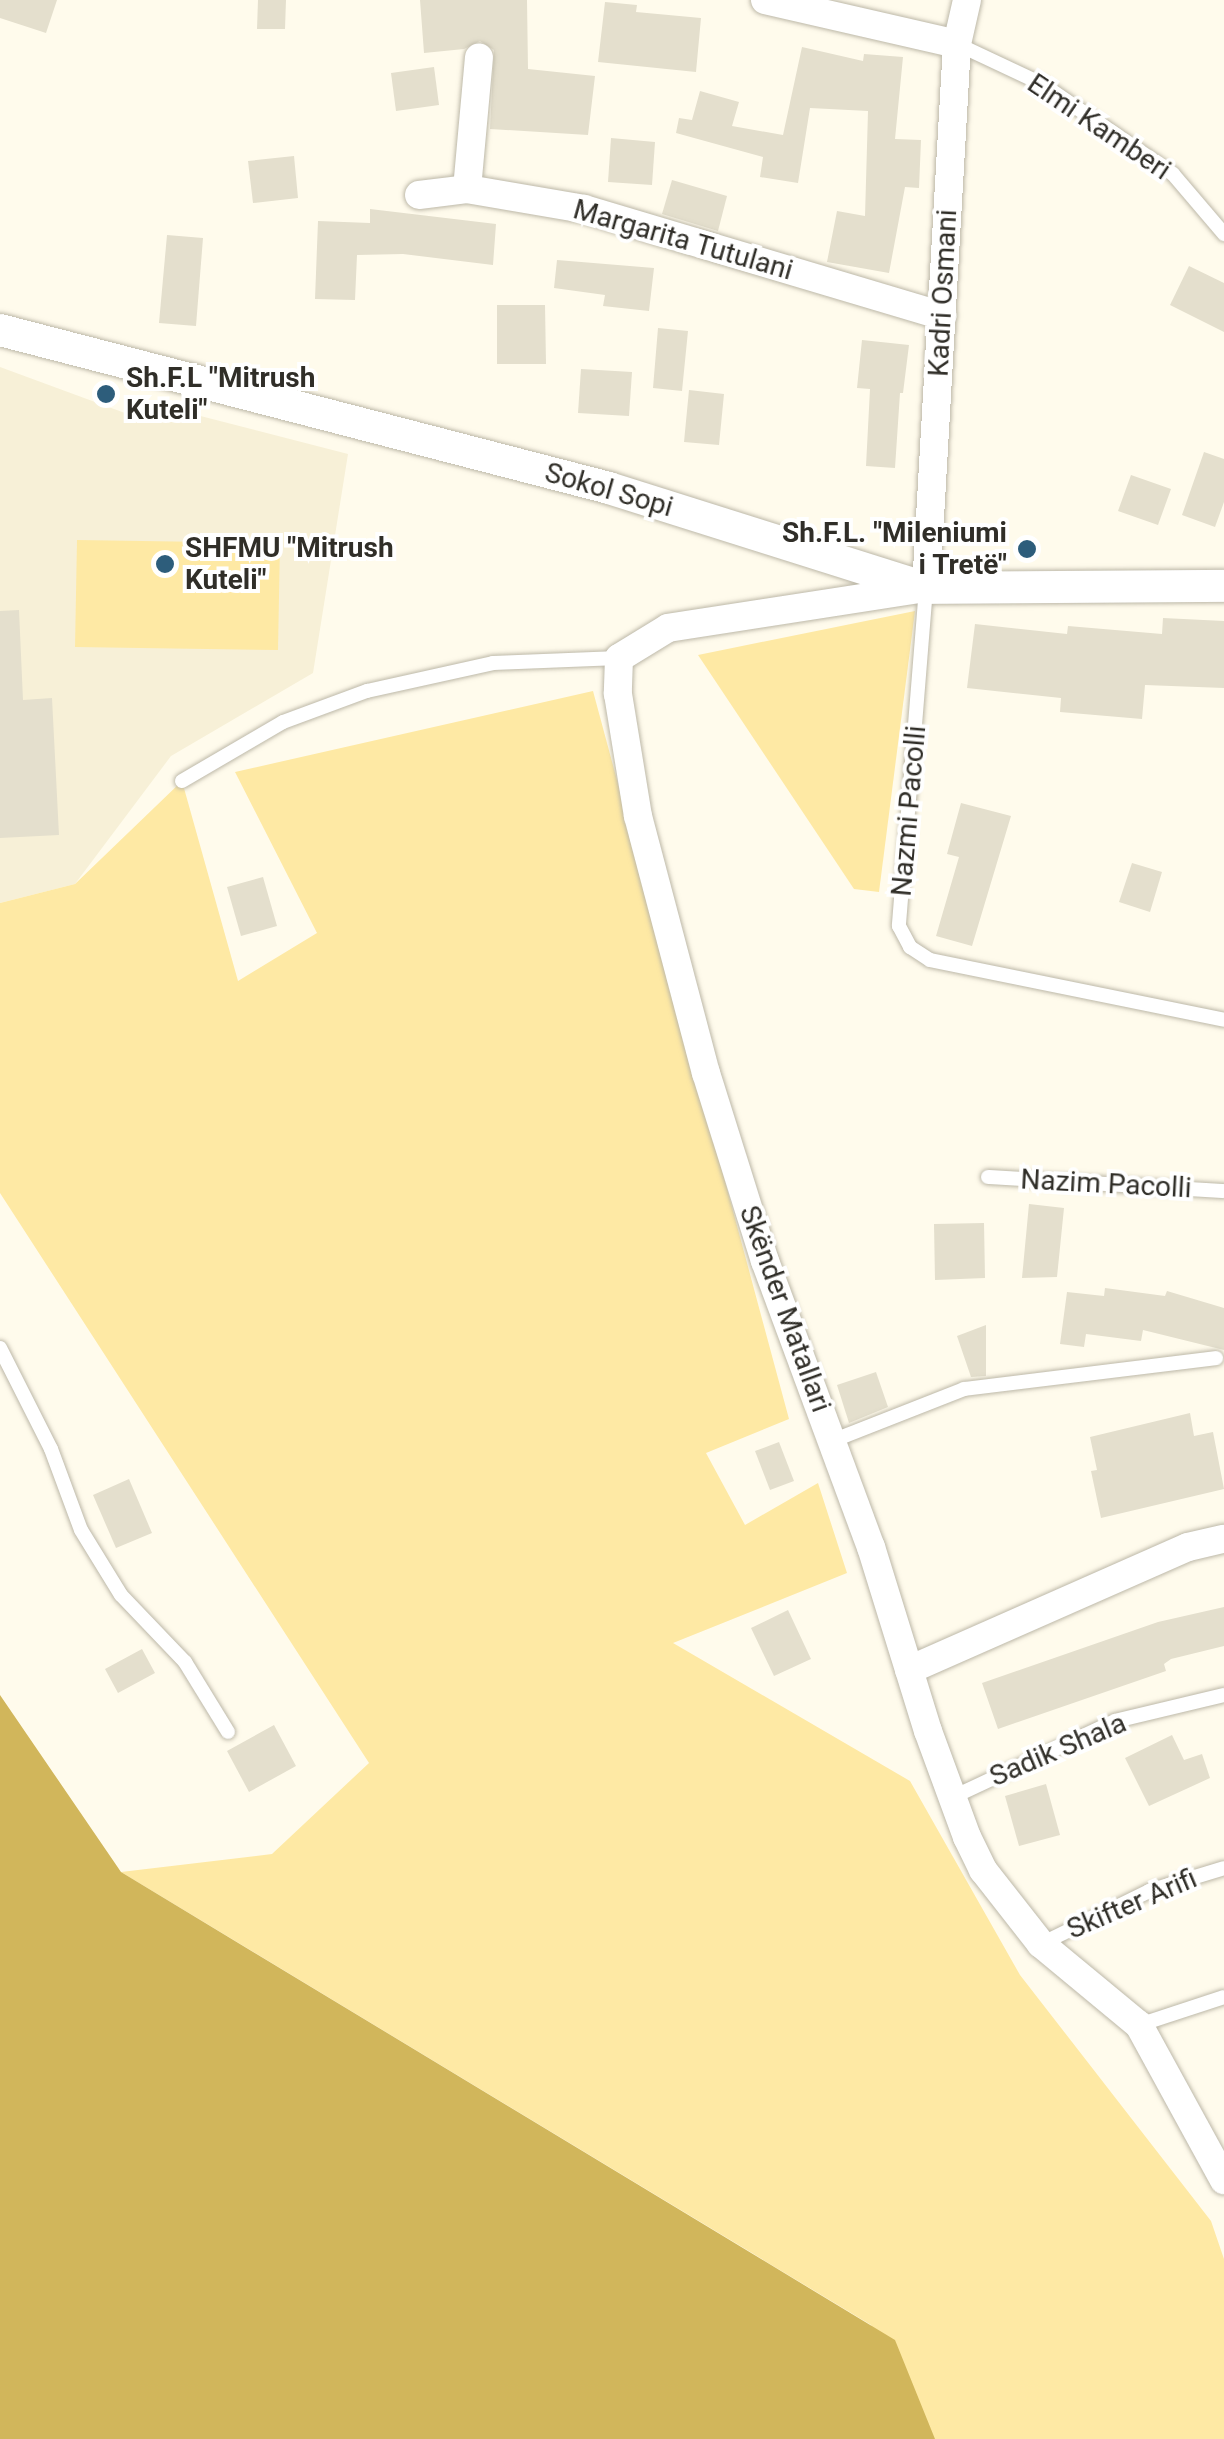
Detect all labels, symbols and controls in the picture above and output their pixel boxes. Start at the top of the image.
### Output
street label: Elmi Kamberi [1021,67,1177,187]
street label: Margarita Tutulani [569,193,797,287]
street label: Kadri Osmani [922,208,964,378]
place label: Sh.F.L "Mitrush Kuteli" [126,361,315,427]
marker: Sh.F.L "Mitrush Kuteli" [95,383,117,405]
street label: Sokol Sopi [541,456,677,524]
place label: Sh.F.L. "Mileniumi i Tretë" [782,516,1007,582]
place label: SHFMU "Mitrush Kuteli" [185,531,394,597]
marker: Sh.F.L. "Mileniumi i Tretë" [1016,538,1038,560]
marker: SHFMU "Mitrush Kuteli" [154,553,176,575]
street label: Nazmi Pacolli [885,724,933,898]
street label: Nazim Pacolli [1020,1163,1192,1205]
street label: Skënder Matallari [732,1201,838,1417]
street label: Sadik Shala [985,1706,1131,1794]
street label: Skifter Arifi [1062,1862,1202,1946]

